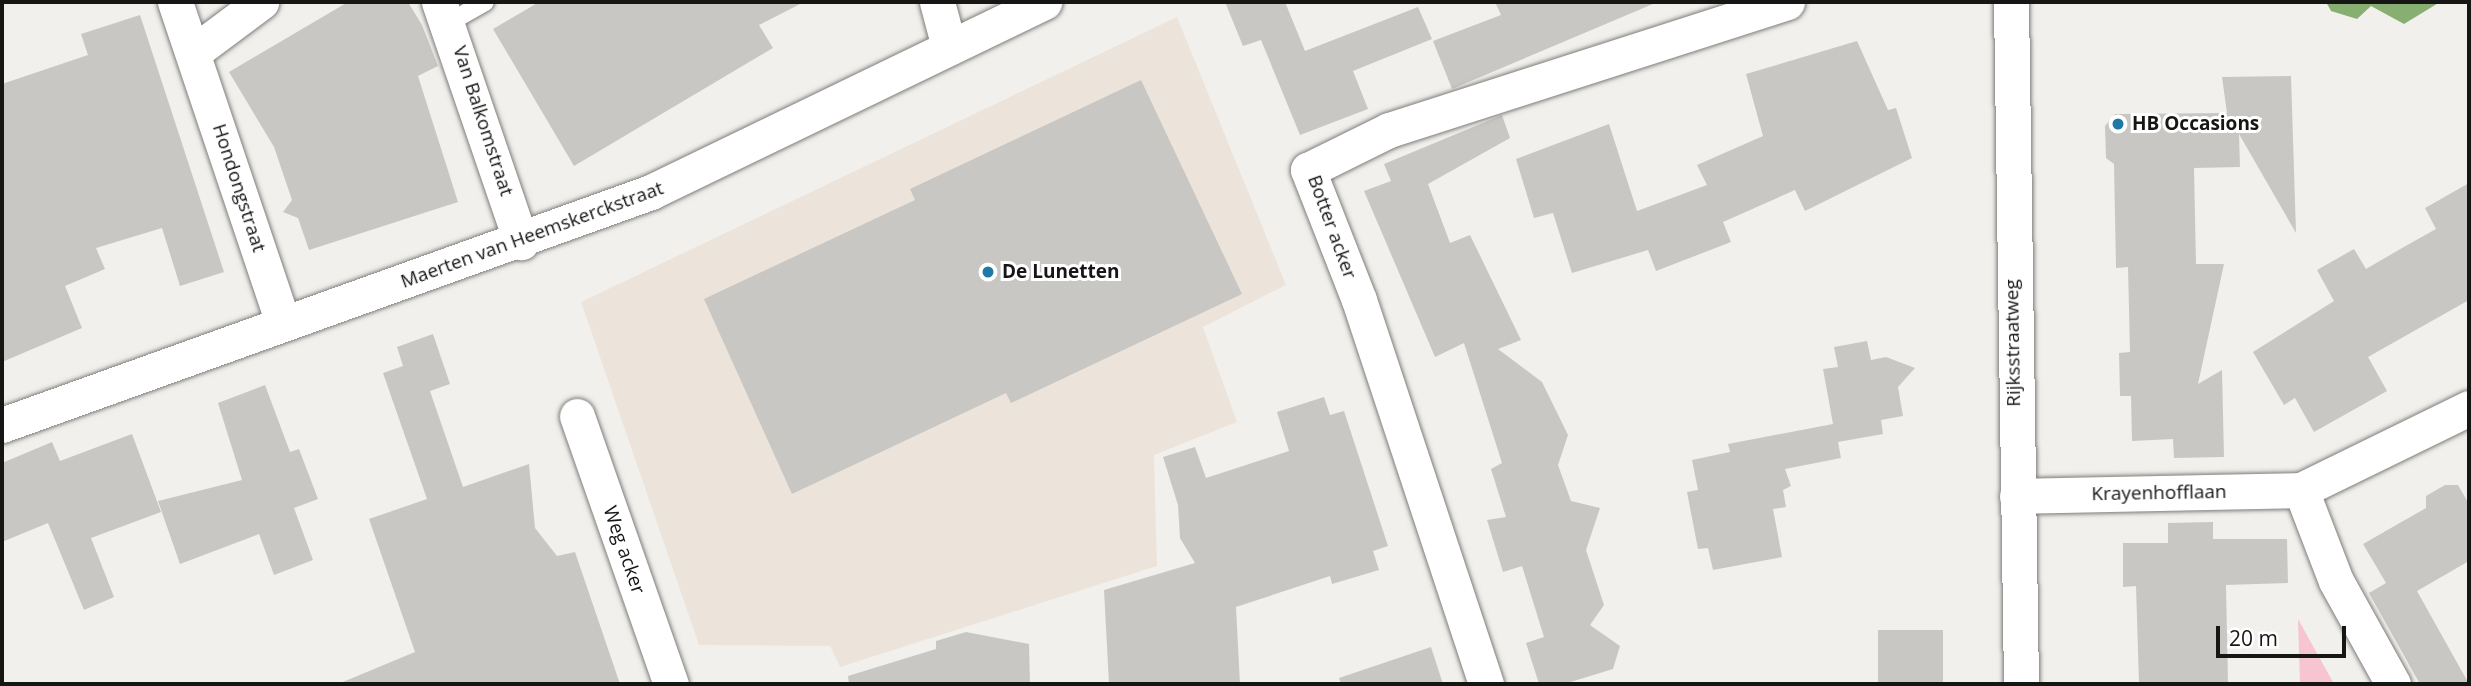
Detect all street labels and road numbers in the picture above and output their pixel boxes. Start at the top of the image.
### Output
street label: Van Balkomstraat [448,43,518,199]
street label: Hondongstraat [208,121,270,255]
street label: Botter acker [1303,172,1361,282]
street label: Maerten van Heemskerckstraat [398,177,666,293]
street label: Rijksstraatweg [2000,279,2026,407]
street label: Krayenhofflaan [2091,480,2227,506]
street label: Weg acker [598,503,650,597]

